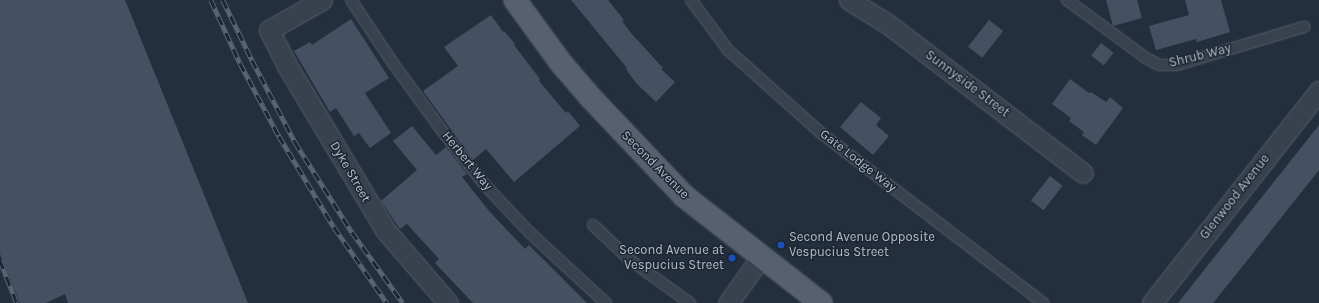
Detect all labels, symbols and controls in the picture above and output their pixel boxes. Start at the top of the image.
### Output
street label: Shrub Way [1167,41,1233,71]
street label: Sunnyside Street [922,47,1012,121]
street label: Gate Lodge Way [817,126,899,196]
street label: Herbert Way [438,128,496,194]
street label: Second Avenue [618,128,692,202]
street label: Dyke Street [326,139,374,205]
street label: Glenwood Avenue [1197,151,1273,243]
place label: Second Avenue Opposite Vespucius Street [789,230,935,261]
marker: Second Avenue Opposite Vespucius Street [776,240,786,250]
place label: Second Avenue at Vespucius Street [619,243,724,274]
marker: Second Avenue at Vespucius Street [727,253,737,263]

